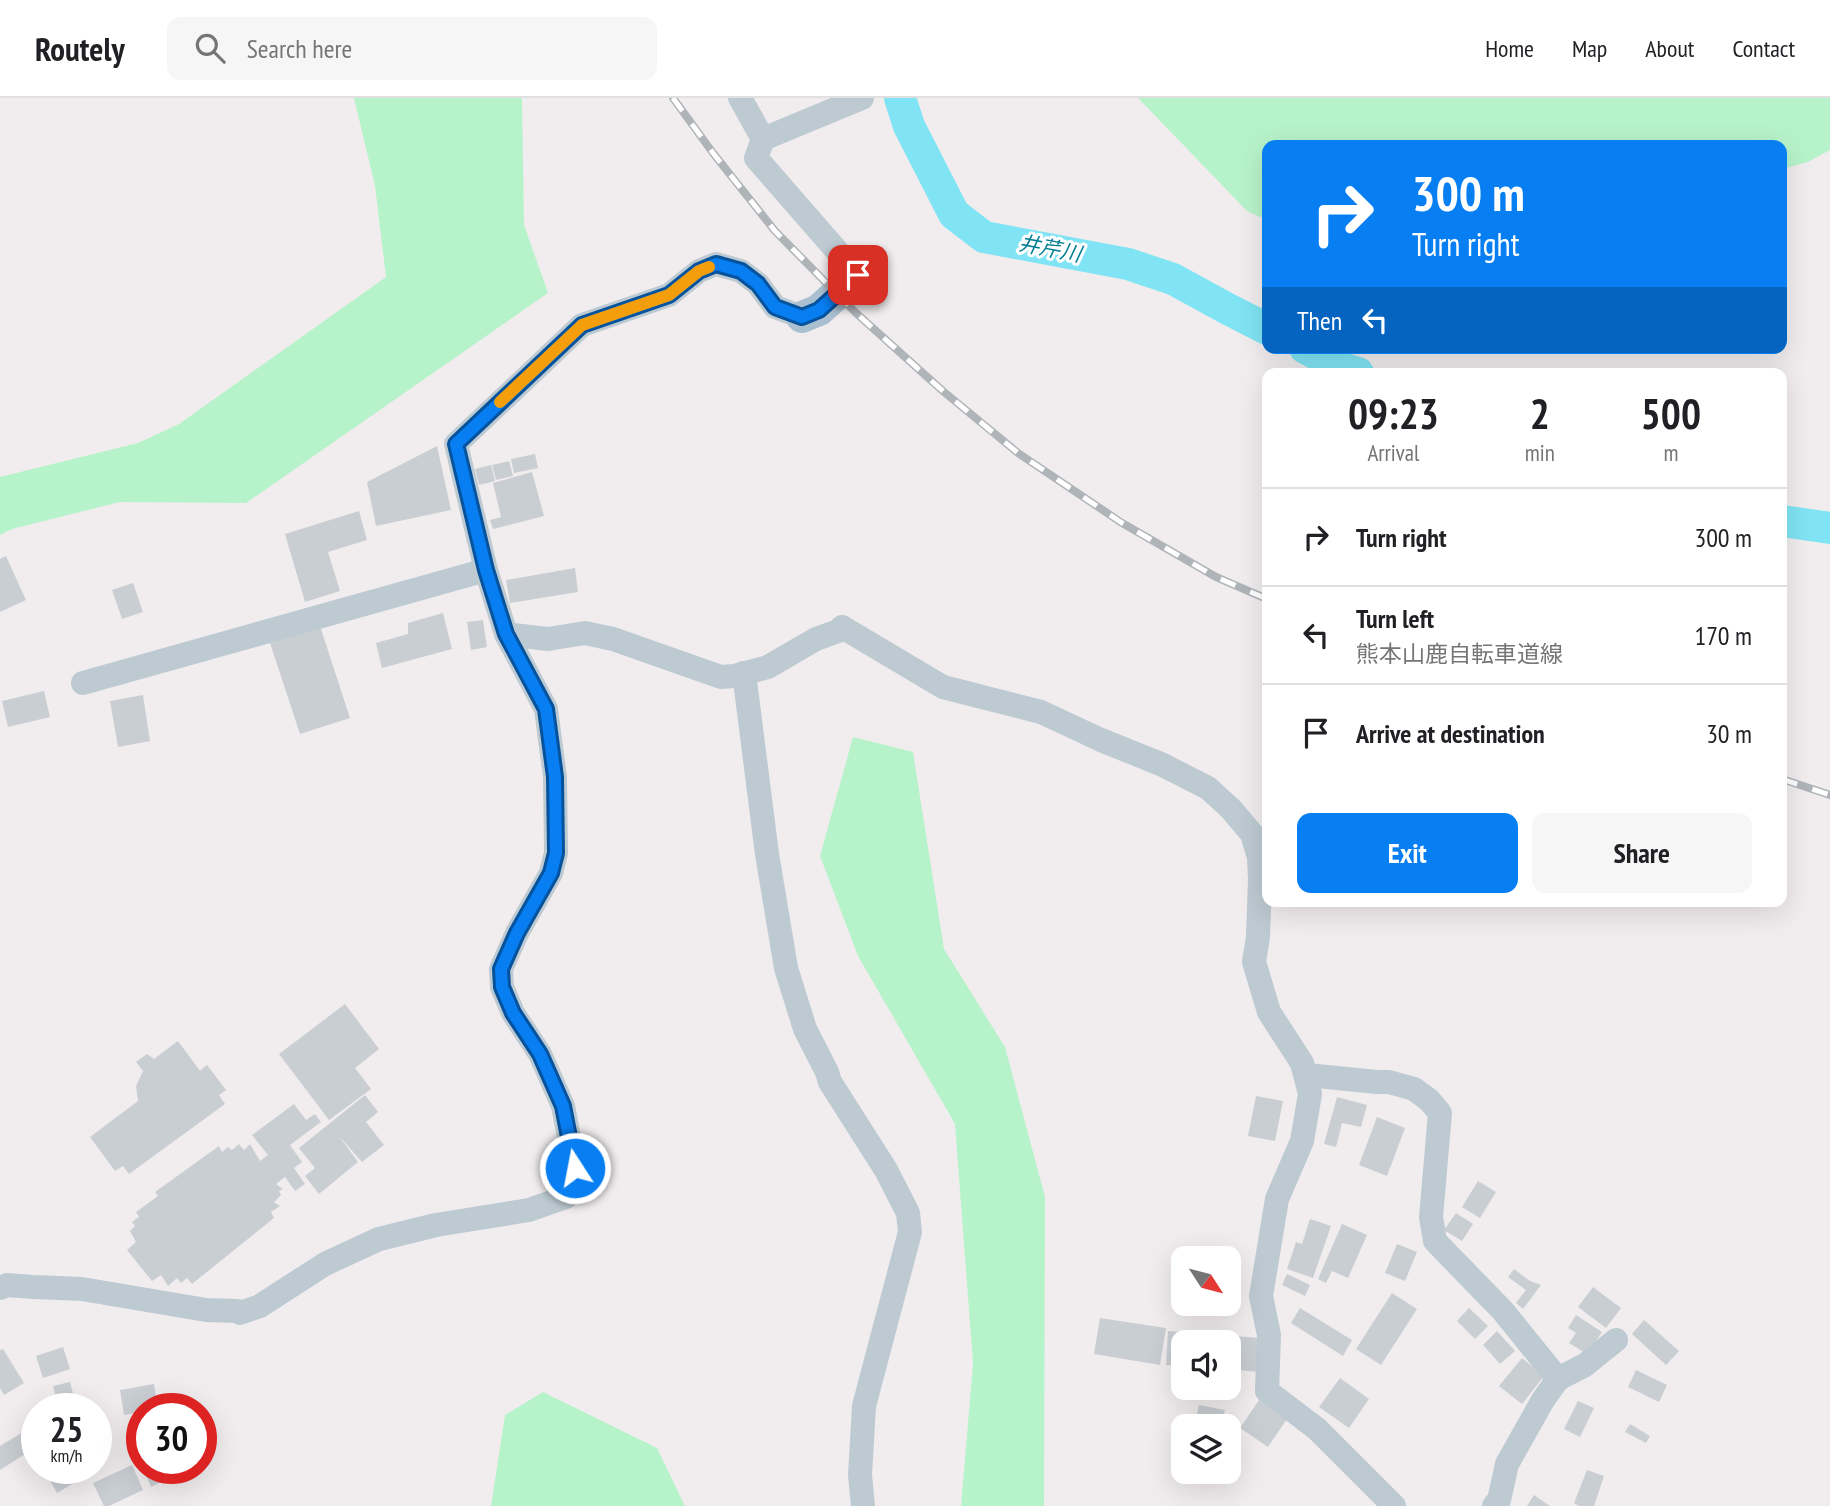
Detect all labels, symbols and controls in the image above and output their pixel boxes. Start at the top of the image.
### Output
search box [167,17,657,80]
text: Routely [35,27,125,70]
icon: search [191,29,229,67]
text: Search here [247,32,352,65]
text: Home [1485,33,1534,64]
text: Map [1572,33,1607,64]
text: About [1645,33,1694,64]
text: Contact [1732,33,1795,64]
text: 300 m [1412,161,1525,225]
icon: right [1297,168,1388,259]
text: Turn right [1412,223,1520,265]
water label: 井芹川 [1017,229,1086,268]
pin [828,245,888,305]
icon: arrive [839,256,877,294]
icon: left [1356,301,1394,339]
text: Then [1297,304,1342,337]
text: 09:23 [1348,386,1439,441]
text: 2 [1530,386,1550,441]
text: 500 [1641,386,1701,441]
text: Arrival [1367,438,1419,467]
text: min [1525,438,1555,467]
text: m [1663,438,1678,467]
icon: right [1297,518,1335,556]
text: Turn right [1356,521,1447,554]
text: 300 m [1694,521,1752,554]
text: Turn left [1356,602,1434,635]
icon: left [1297,616,1335,654]
text: 170 m [1694,619,1752,652]
text: 熊本山鹿自転車道線 [1356,639,1563,668]
icon: arrive [1297,714,1335,752]
text: Arrive at destination [1356,717,1545,750]
text: 30 m [1706,717,1752,750]
button: Exit [1297,813,1518,893]
button: Share [1532,813,1752,893]
position arrow [538,1131,612,1205]
north arrow [1171,1246,1241,1316]
map controls [1171,1246,1241,1484]
button: sound [1171,1330,1241,1400]
speed limit sign: 30 [126,1393,217,1484]
text: 25 [50,1406,83,1452]
button: layers [1171,1414,1241,1484]
text: km/h [51,1444,82,1467]

